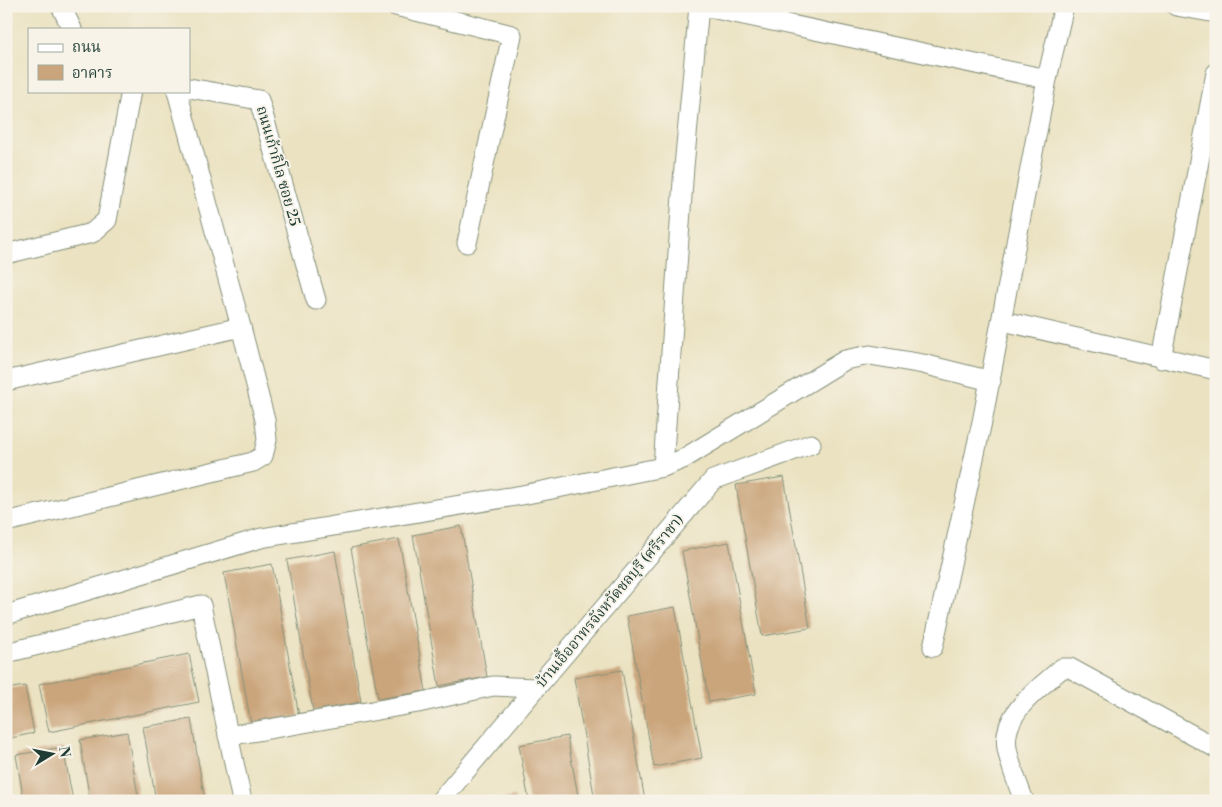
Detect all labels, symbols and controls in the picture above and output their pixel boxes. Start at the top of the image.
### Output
legend [28,28,190,92]
text: ถนน [72,38,101,57]
text: อาคาร [72,64,112,83]
street label: ถนนเก้ากิโล ซอย 25 [252,103,306,228]
street label: บ้านเอื้ออาทรจังหวัดชลบุรี (ศรีราชา) [530,509,689,692]
north arrow [28,730,78,780]
text: N [54,745,74,759]

